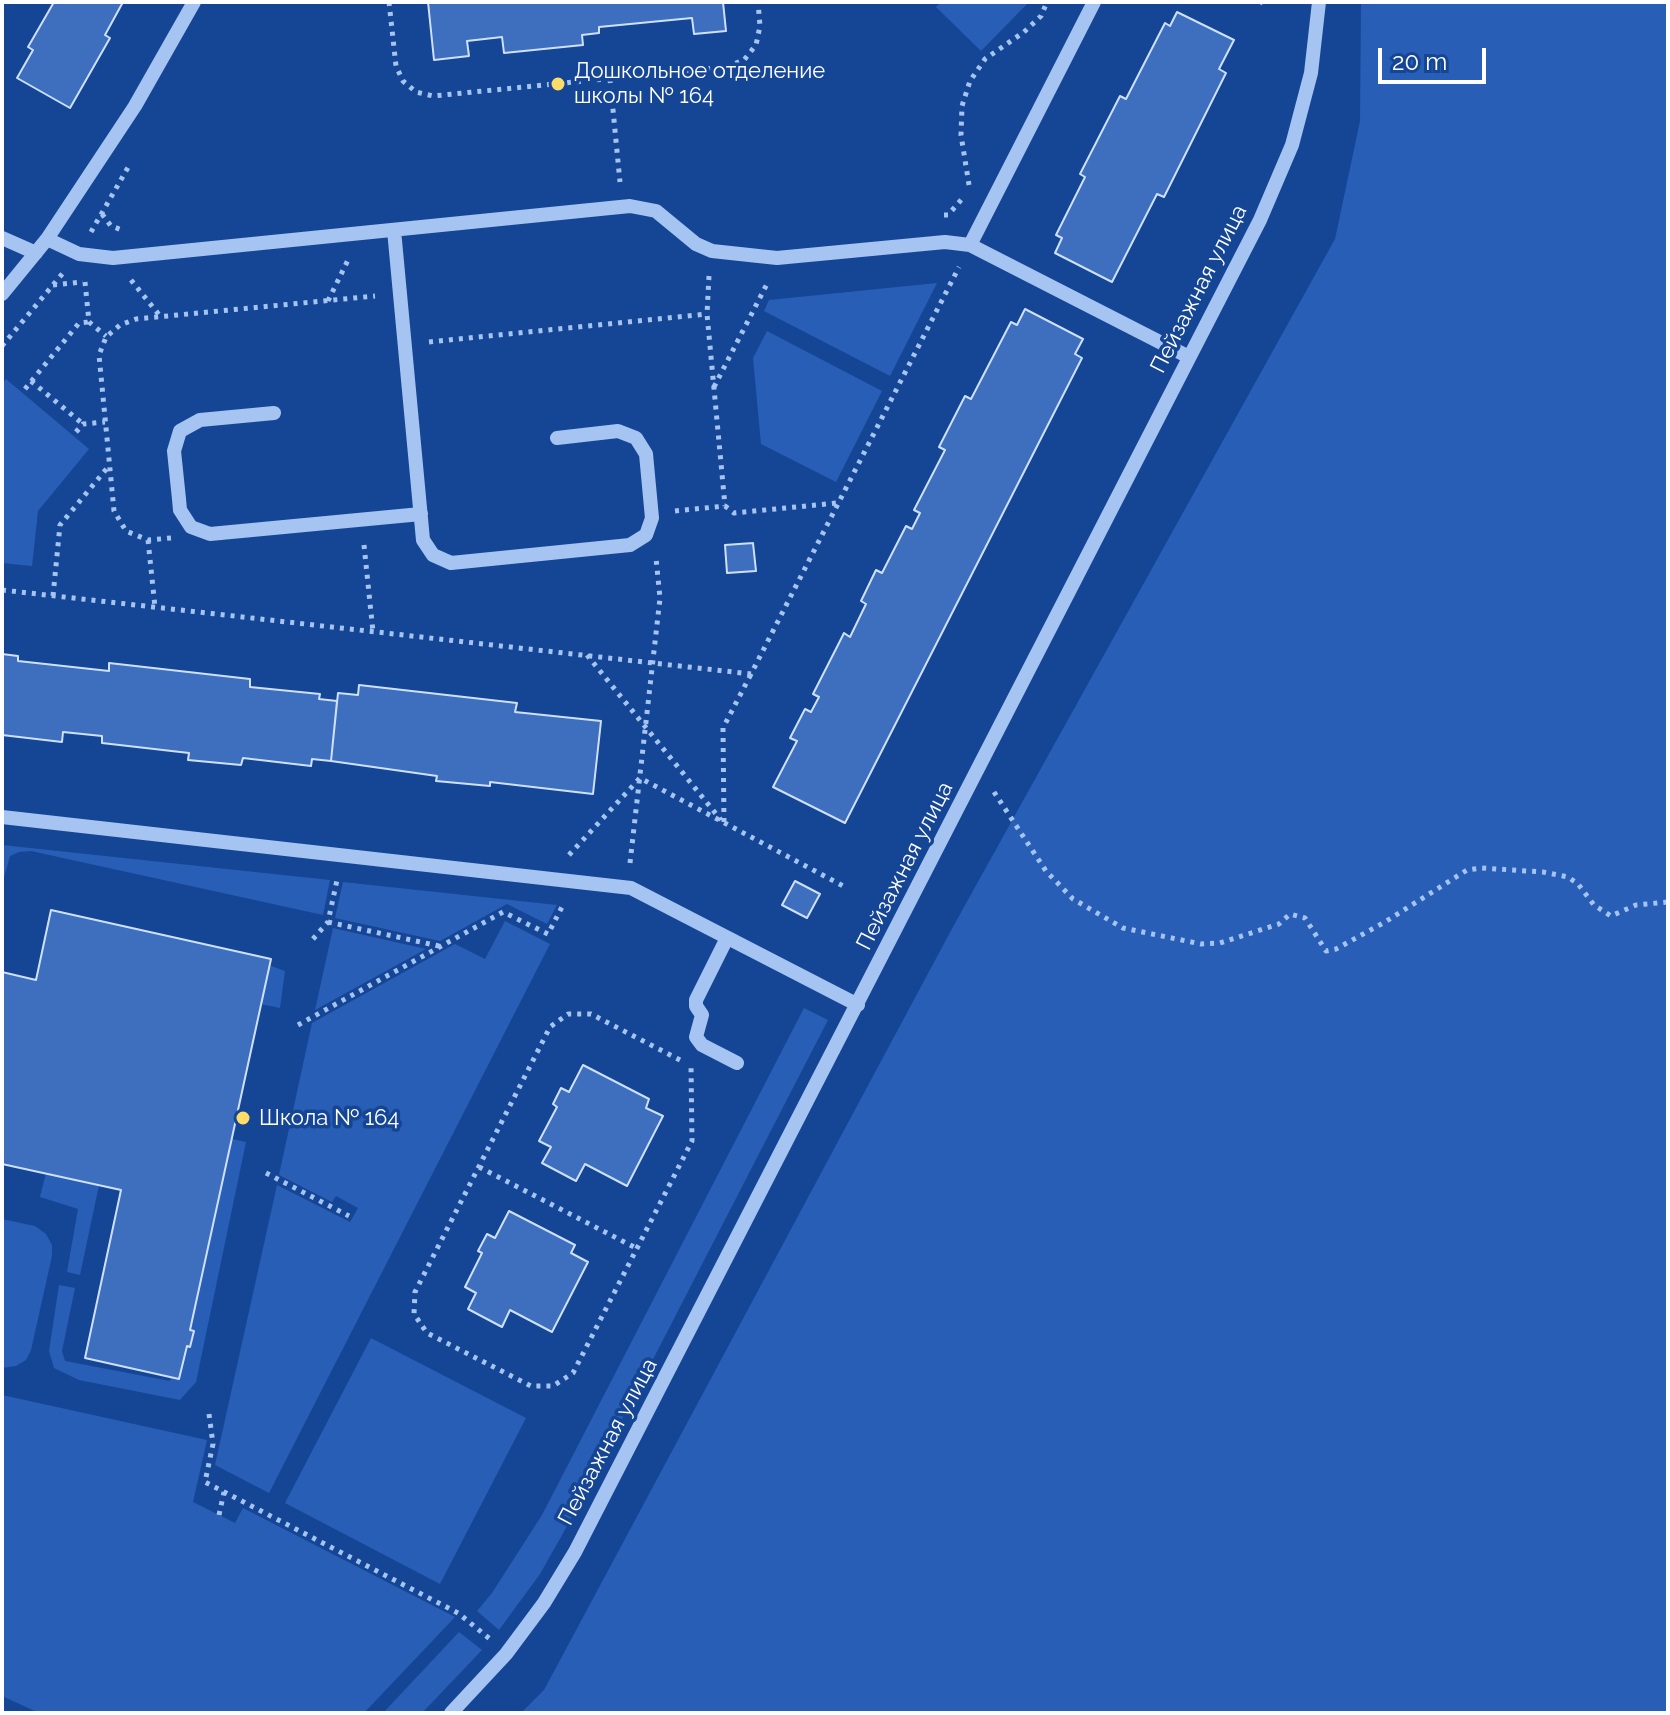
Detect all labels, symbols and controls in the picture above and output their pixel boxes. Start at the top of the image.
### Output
scale bar [1382,32,1490,82]
text: 20 m [1392,47,1447,76]
place label: Дошкольное отделение школы № 164 [574,58,825,110]
marker: Дошкольное отделение школы № 164 [549,75,567,93]
street label: Пейзажная улица [1145,200,1253,378]
street label: Пейзажная улица [851,777,959,955]
place label: Школа № 164 [259,1105,399,1131]
marker: Школа № 164 [234,1109,252,1127]
street label: Пейзажная улица [553,1354,663,1530]

